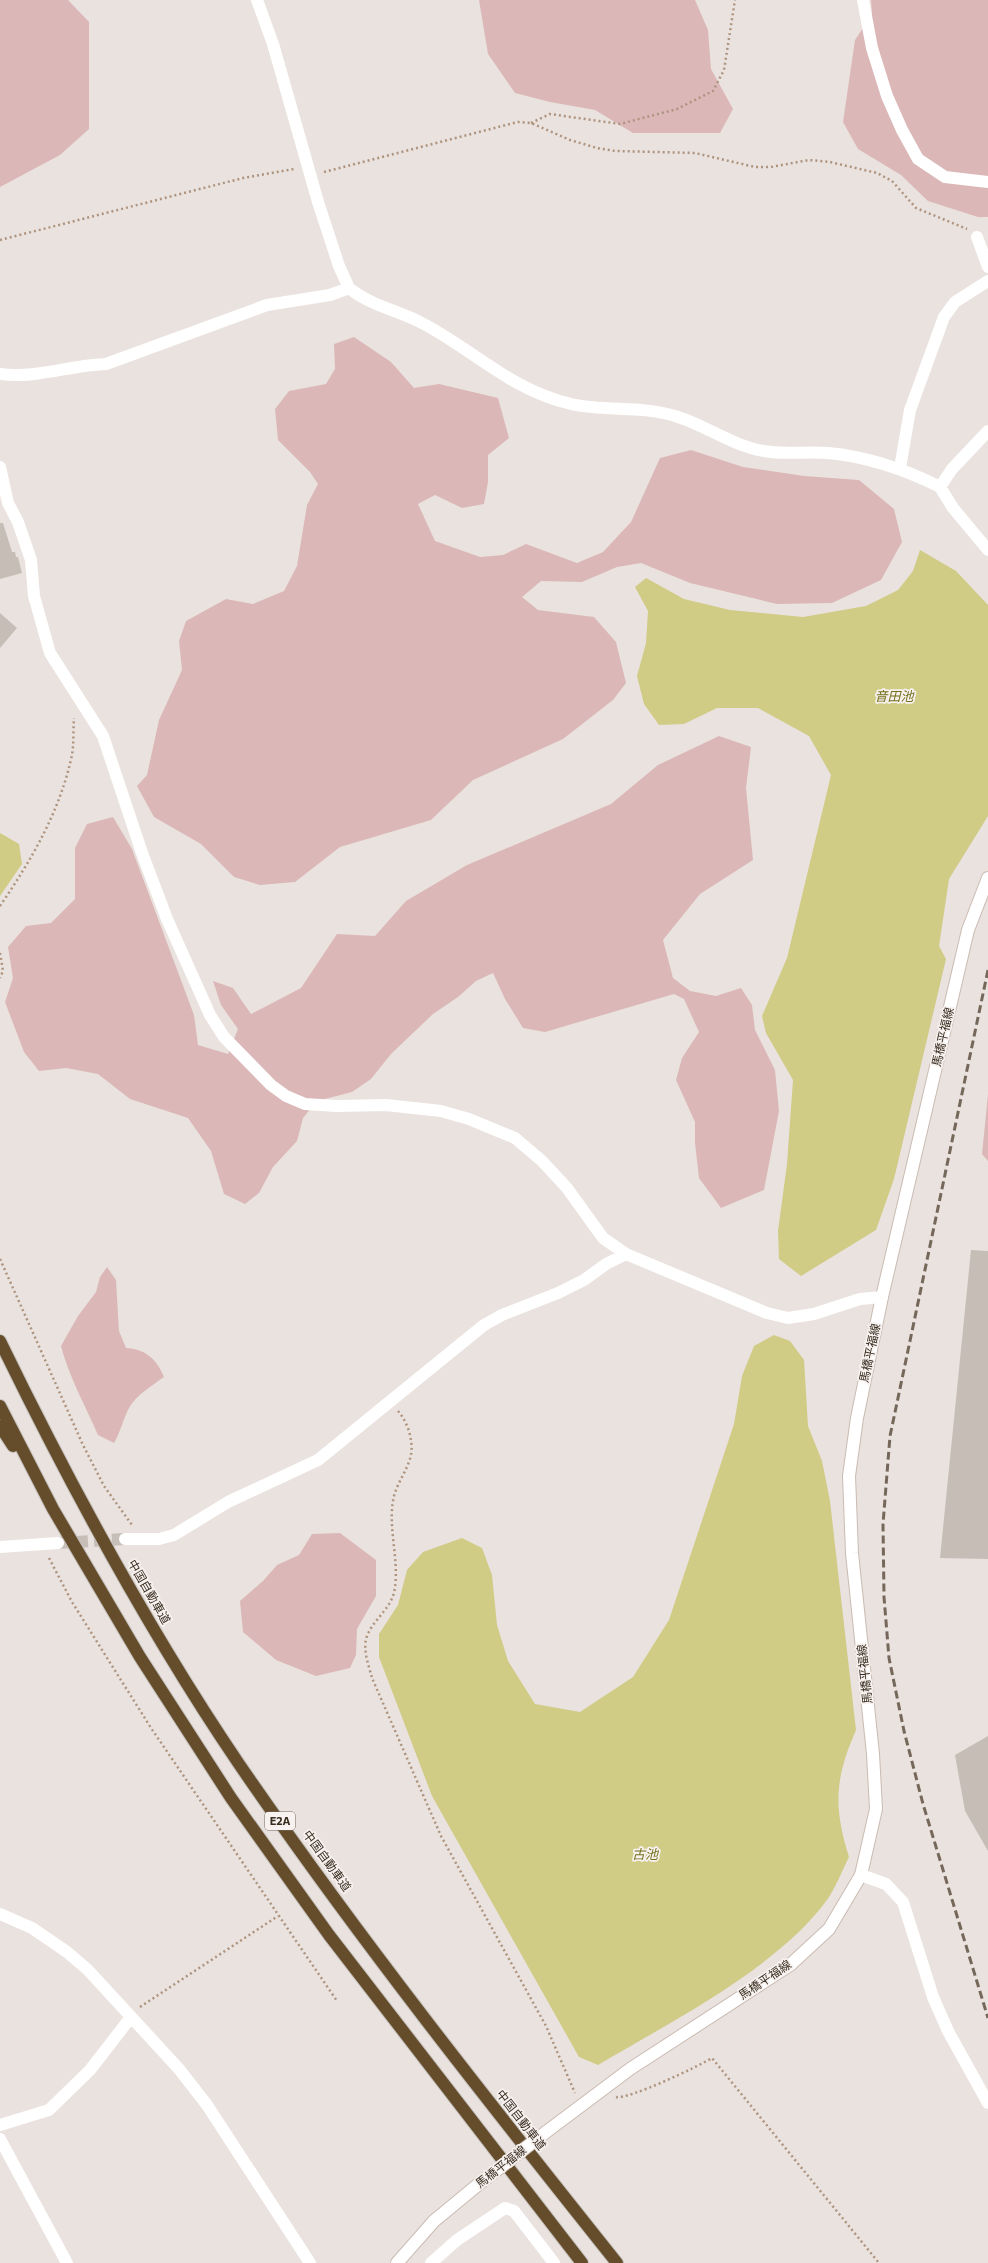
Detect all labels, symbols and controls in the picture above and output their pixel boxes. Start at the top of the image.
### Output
water label: 音田池 [874,688,915,704]
street label: 馬橋平福線 [928,1006,956,1068]
street label: 馬橋平福線 [856,1322,882,1384]
street label: 中国自動車道 [126,1557,174,1626]
street label: 馬橋平福線 [854,1644,874,1705]
road number: E2A [265,1812,295,1830]
street label: 中国自動車道 [301,1827,355,1894]
water label: 古池 [632,1846,660,1862]
street label: 馬橋平福線 [736,1957,793,2002]
street label: 中国自動車道 [494,2087,549,2152]
street label: 馬橋平福線 [472,2142,528,2190]

